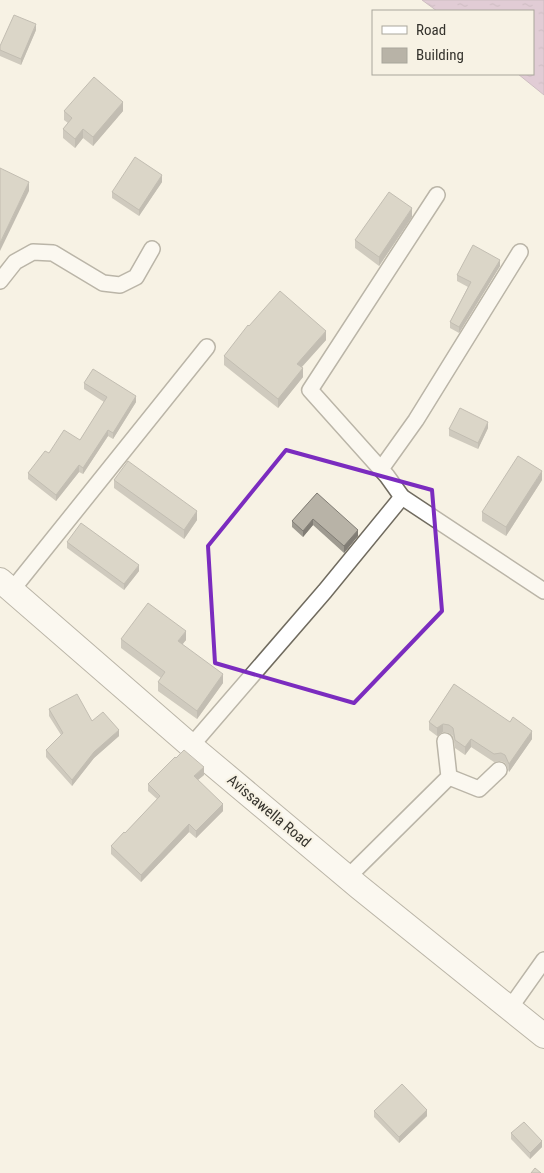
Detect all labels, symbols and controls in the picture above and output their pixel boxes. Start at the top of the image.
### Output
legend [372,10,534,75]
text: Road [416,21,446,39]
text: Building [416,46,464,64]
street label: Avissawella Road [224,771,314,851]

